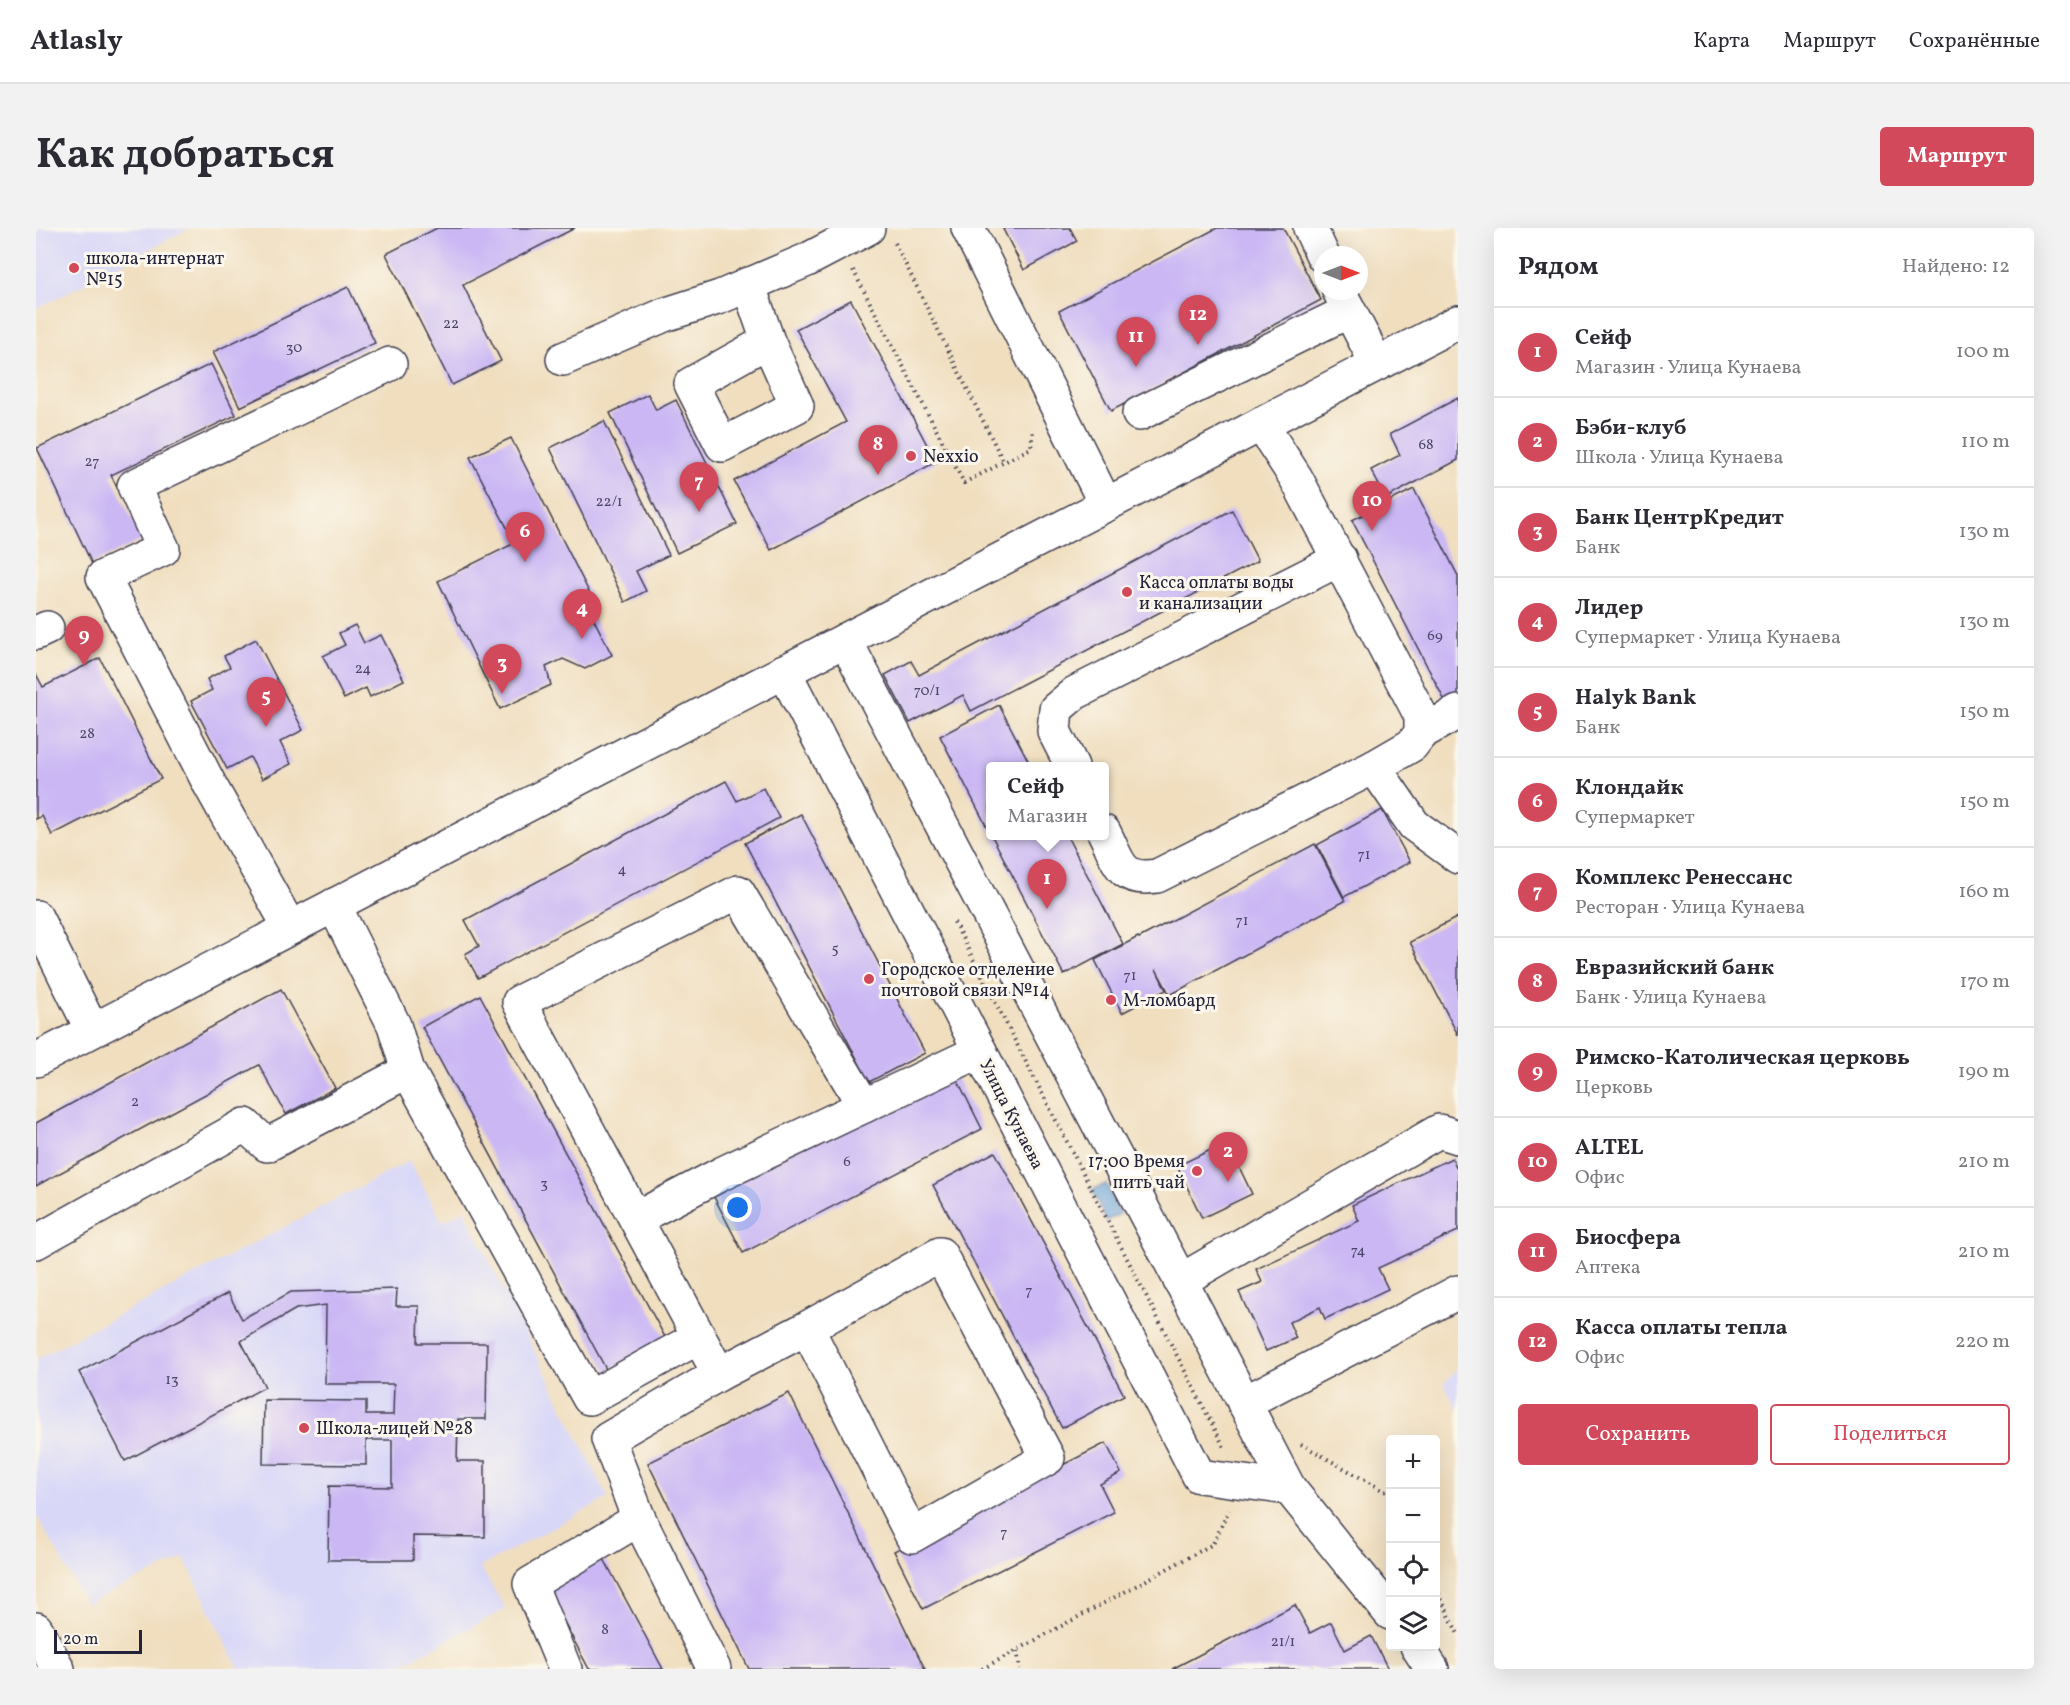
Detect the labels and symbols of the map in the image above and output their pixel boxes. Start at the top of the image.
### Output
north arrow [1314,246,1368,300]
place label: школа-интернат №15 [86,247,224,293]
marker: школа-интернат №15 [67,261,81,275]
pin: 12 [1178,296,1218,345]
house number: 22 [443,314,459,335]
pin: 11 [1116,318,1156,367]
house number: 30 [286,338,302,359]
pin: 8 [858,426,898,475]
house number: 68 [1418,435,1434,456]
place label: Nexxio [923,445,979,470]
marker: Nexxio [904,449,918,463]
house number: 27 [85,452,99,473]
pin: 7 [680,462,718,512]
pin: 10 [1352,482,1392,531]
house number: 22/1 [596,492,622,513]
pin: 6 [506,512,544,562]
place label: Касса оплаты воды и канализации [1139,571,1294,617]
marker: Касса оплаты воды и канализации [1120,585,1134,599]
pin: 4 [562,590,602,639]
pin: 9 [64,616,104,666]
house number: 69 [1427,626,1443,647]
pin: 3 [482,644,522,694]
house number: 24 [355,659,371,680]
pin: 5 [246,678,286,727]
house number: 70/1 [914,681,940,702]
house number: 28 [79,724,95,745]
house number: 71 [1357,845,1371,866]
house number: 4 [618,860,627,881]
pin: 1 [1028,860,1066,909]
house number: 71 [1235,911,1249,932]
house number: 5 [831,939,839,960]
place label: Городское отделение почтовой связи №14 [881,958,1055,1004]
house number: 71 [1123,966,1137,987]
marker: Городское отделение почтовой связи №14 [862,972,876,986]
place label: М-ломбард [1123,989,1215,1014]
marker: М-ломбард [1104,993,1118,1007]
street label: Улица Кунаева [972,1055,1049,1174]
house number: 2 [131,1092,139,1113]
pin: 2 [1208,1132,1248,1182]
place label: 17:00 Время пить чай [1088,1150,1185,1196]
house number: 6 [843,1152,851,1173]
marker: 17:00 Время пить чай [1190,1164,1204,1178]
house number: 3 [540,1174,548,1195]
your location [723,1193,752,1222]
house number: 74 [1351,1241,1365,1262]
house number: 7 [1025,1281,1033,1302]
house number: 13 [165,1370,179,1391]
place label: Школа-лицей №28 [316,1417,473,1442]
marker: Школа-лицей №28 [297,1421,311,1435]
house number: 7 [1000,1523,1008,1544]
house number: 8 [601,1620,609,1641]
scale bar [54,1627,142,1654]
house number: 21/1 [1271,1632,1295,1653]

